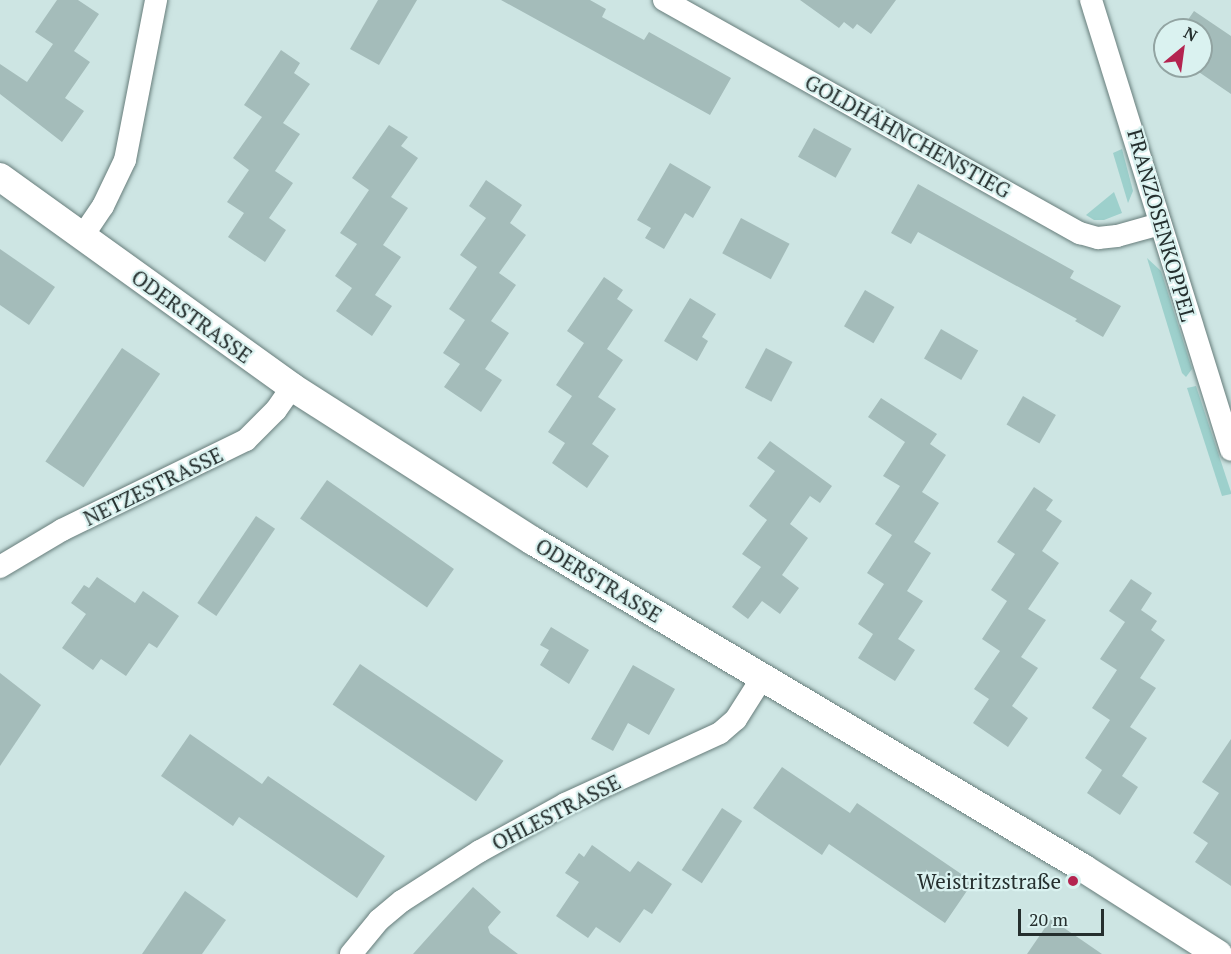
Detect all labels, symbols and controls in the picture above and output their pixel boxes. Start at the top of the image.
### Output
north arrow [1153,18,1213,78]
text: N [1180,21,1201,47]
street label: GOLDHÄHNCHENSTIEG [801,69,1015,203]
street label: FRANZOSENKOPPEL [1123,126,1201,324]
street label: ODERSTRASSE [127,264,257,368]
street label: NETZESTRASSE [79,441,227,531]
street label: ODERSTRASSE [531,532,667,628]
street label: OHLESTRASSE [487,769,625,855]
place label: Weistritzstraße [917,868,1061,894]
marker: Weistritzstraße [1066,874,1080,888]
scale bar [1021,897,1106,935]
text: 20 m [1029,907,1068,931]

